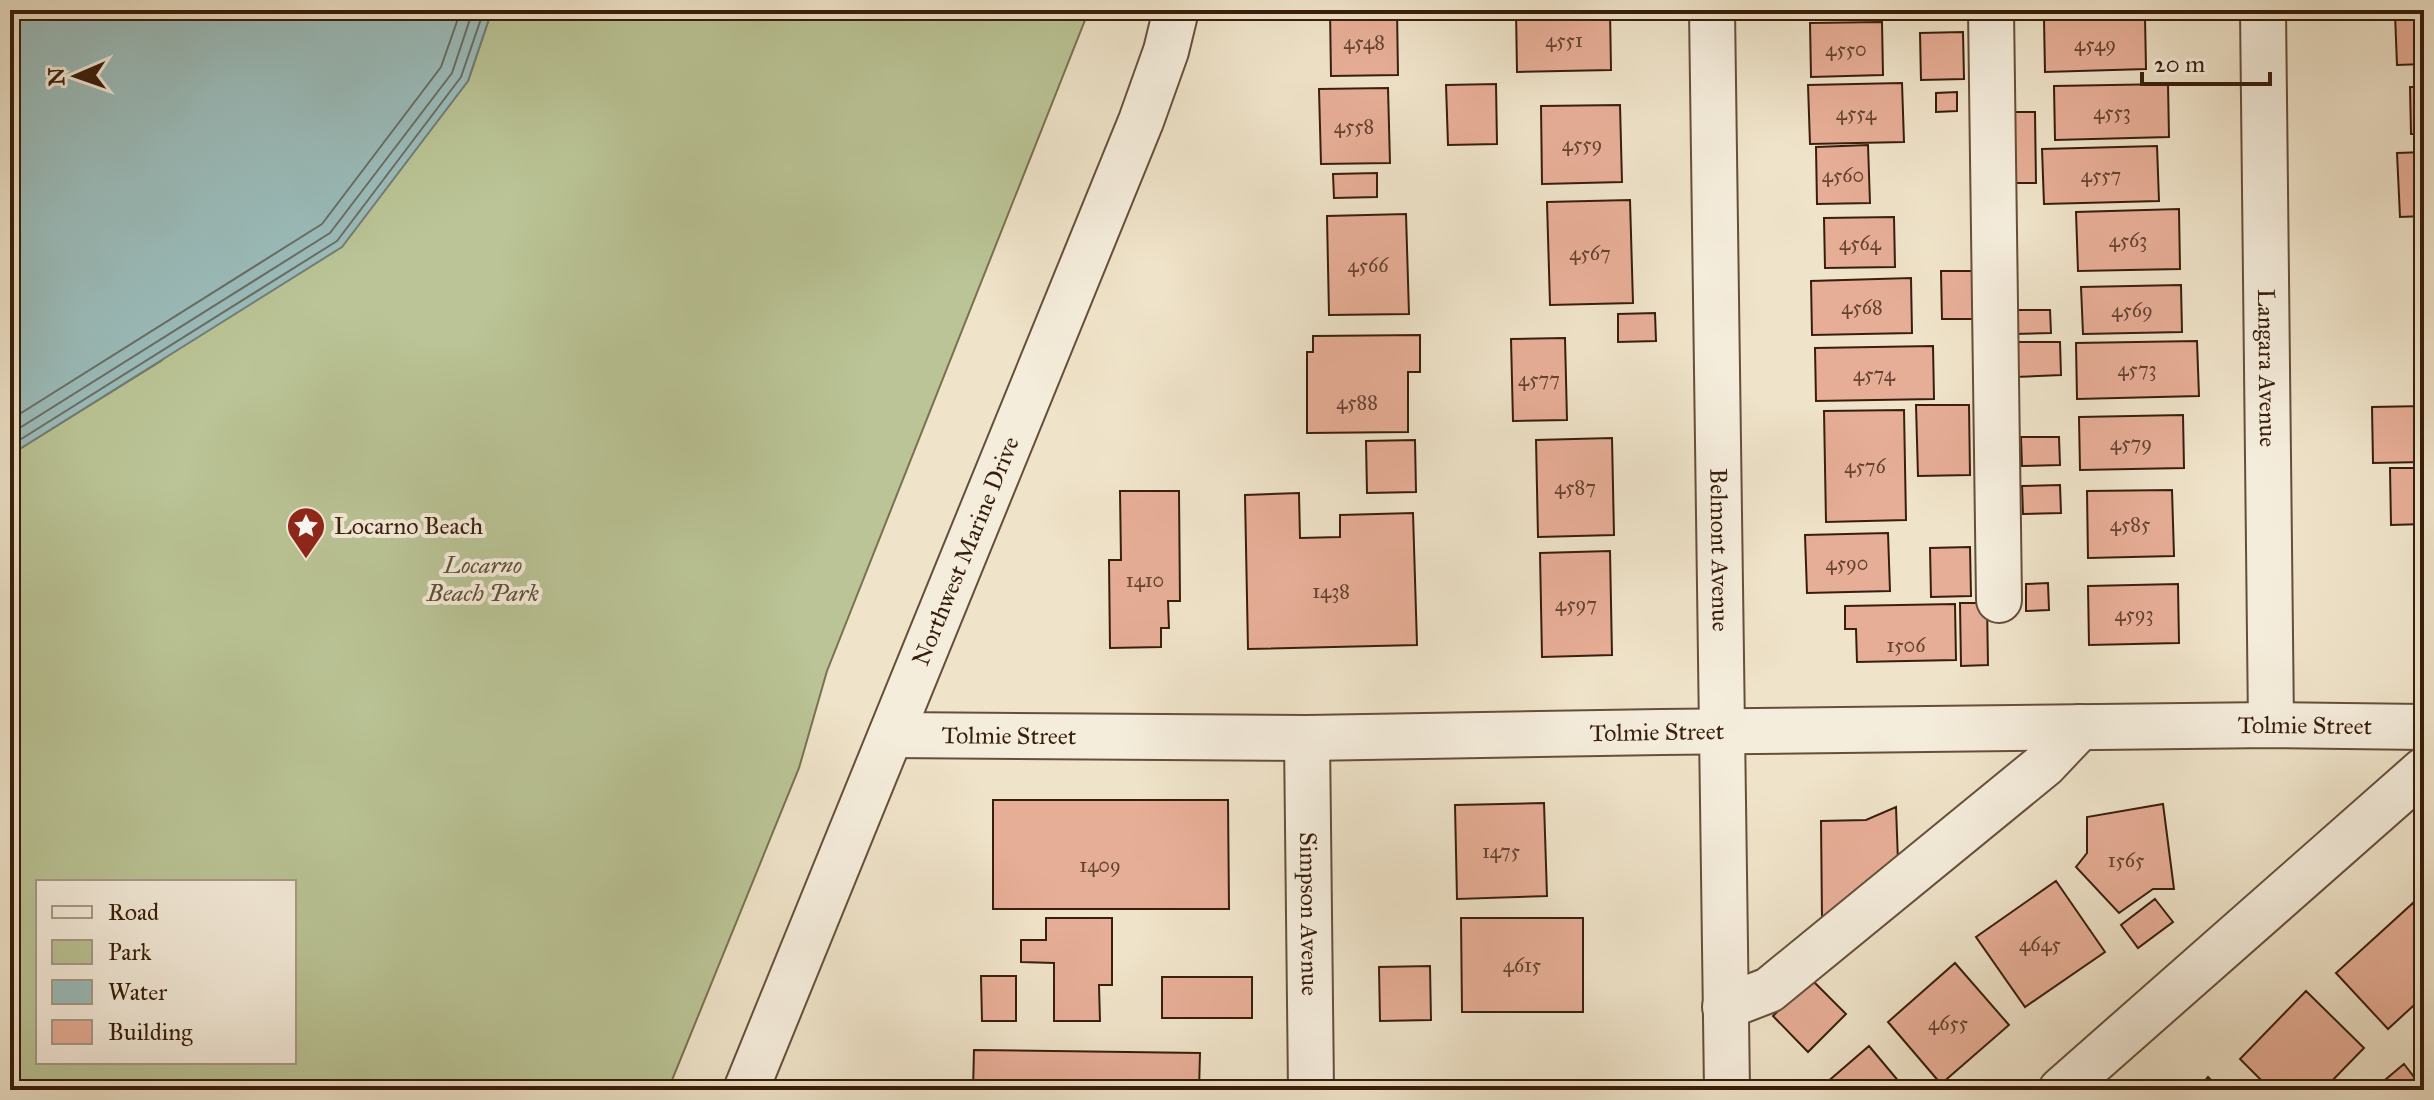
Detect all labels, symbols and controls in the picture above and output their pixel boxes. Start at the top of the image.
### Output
house number: 4551 [1545,28,1583,52]
house number: 4548 [1343,30,1385,54]
house number: 4549 [2074,32,2116,56]
north arrow [36,36,116,116]
scale bar [2142,36,2270,86]
house number: 4550 [1825,37,1867,61]
text: 20 m [2154,49,2205,79]
text: N [43,67,70,86]
house number: 4553 [2093,100,2131,124]
house number: 4554 [1836,101,1877,125]
house number: 4558 [1334,114,1374,138]
house number: 4559 [1562,132,1602,156]
house number: 4560 [1822,163,1864,187]
house number: 4557 [2081,163,2121,187]
house number: 4563 [2109,228,2147,252]
house number: 4564 [1839,231,1882,255]
house number: 4567 [1569,241,1611,265]
house number: 4566 [1348,253,1389,277]
street label: Langara Avenue [2251,289,2283,447]
house number: 4568 [1841,295,1883,319]
house number: 4569 [2111,298,2153,322]
house number: 4573 [2117,357,2157,381]
house number: 4574 [1853,362,1896,386]
house number: 4577 [1518,367,1560,391]
house number: 4588 [1336,390,1378,414]
house number: 4579 [2110,431,2152,455]
street label: Northwest Marine Drive [906,432,1026,670]
house number: 4576 [1844,454,1886,478]
street label: Belmont Avenue [1703,468,1736,632]
house number: 4587 [1554,475,1596,499]
place icon: Locarno Beach [285,505,327,560]
place label: Locarno Beach [334,511,483,541]
house number: 4585 [2110,512,2150,536]
park label: Locarno Beach Park [426,550,539,608]
house number: 4590 [1826,551,1868,575]
house number: 1410 [1126,568,1164,592]
house number: 1438 [1312,579,1350,603]
house number: 4597 [1555,592,1597,616]
house number: 4593 [2114,602,2154,626]
house number: 1506 [1887,633,1926,657]
street label: Tolmie Street [2237,710,2373,741]
street label: Tolmie Street [1589,716,1725,748]
street label: Tolmie Street [942,720,1077,751]
street label: Simpson Avenue [1293,832,1325,996]
house number: 1475 [1482,839,1520,863]
house number: 1565 [2108,848,2144,872]
house number: 1409 [1079,853,1121,877]
legend [36,880,296,1064]
text: Road [108,897,159,927]
house number: 4645 [2019,932,2061,956]
text: Park [108,937,152,967]
house number: 4615 [1503,953,1541,977]
text: Water [108,977,167,1007]
house number: 4655 [1928,1011,1968,1035]
text: Building [108,1017,193,1047]

